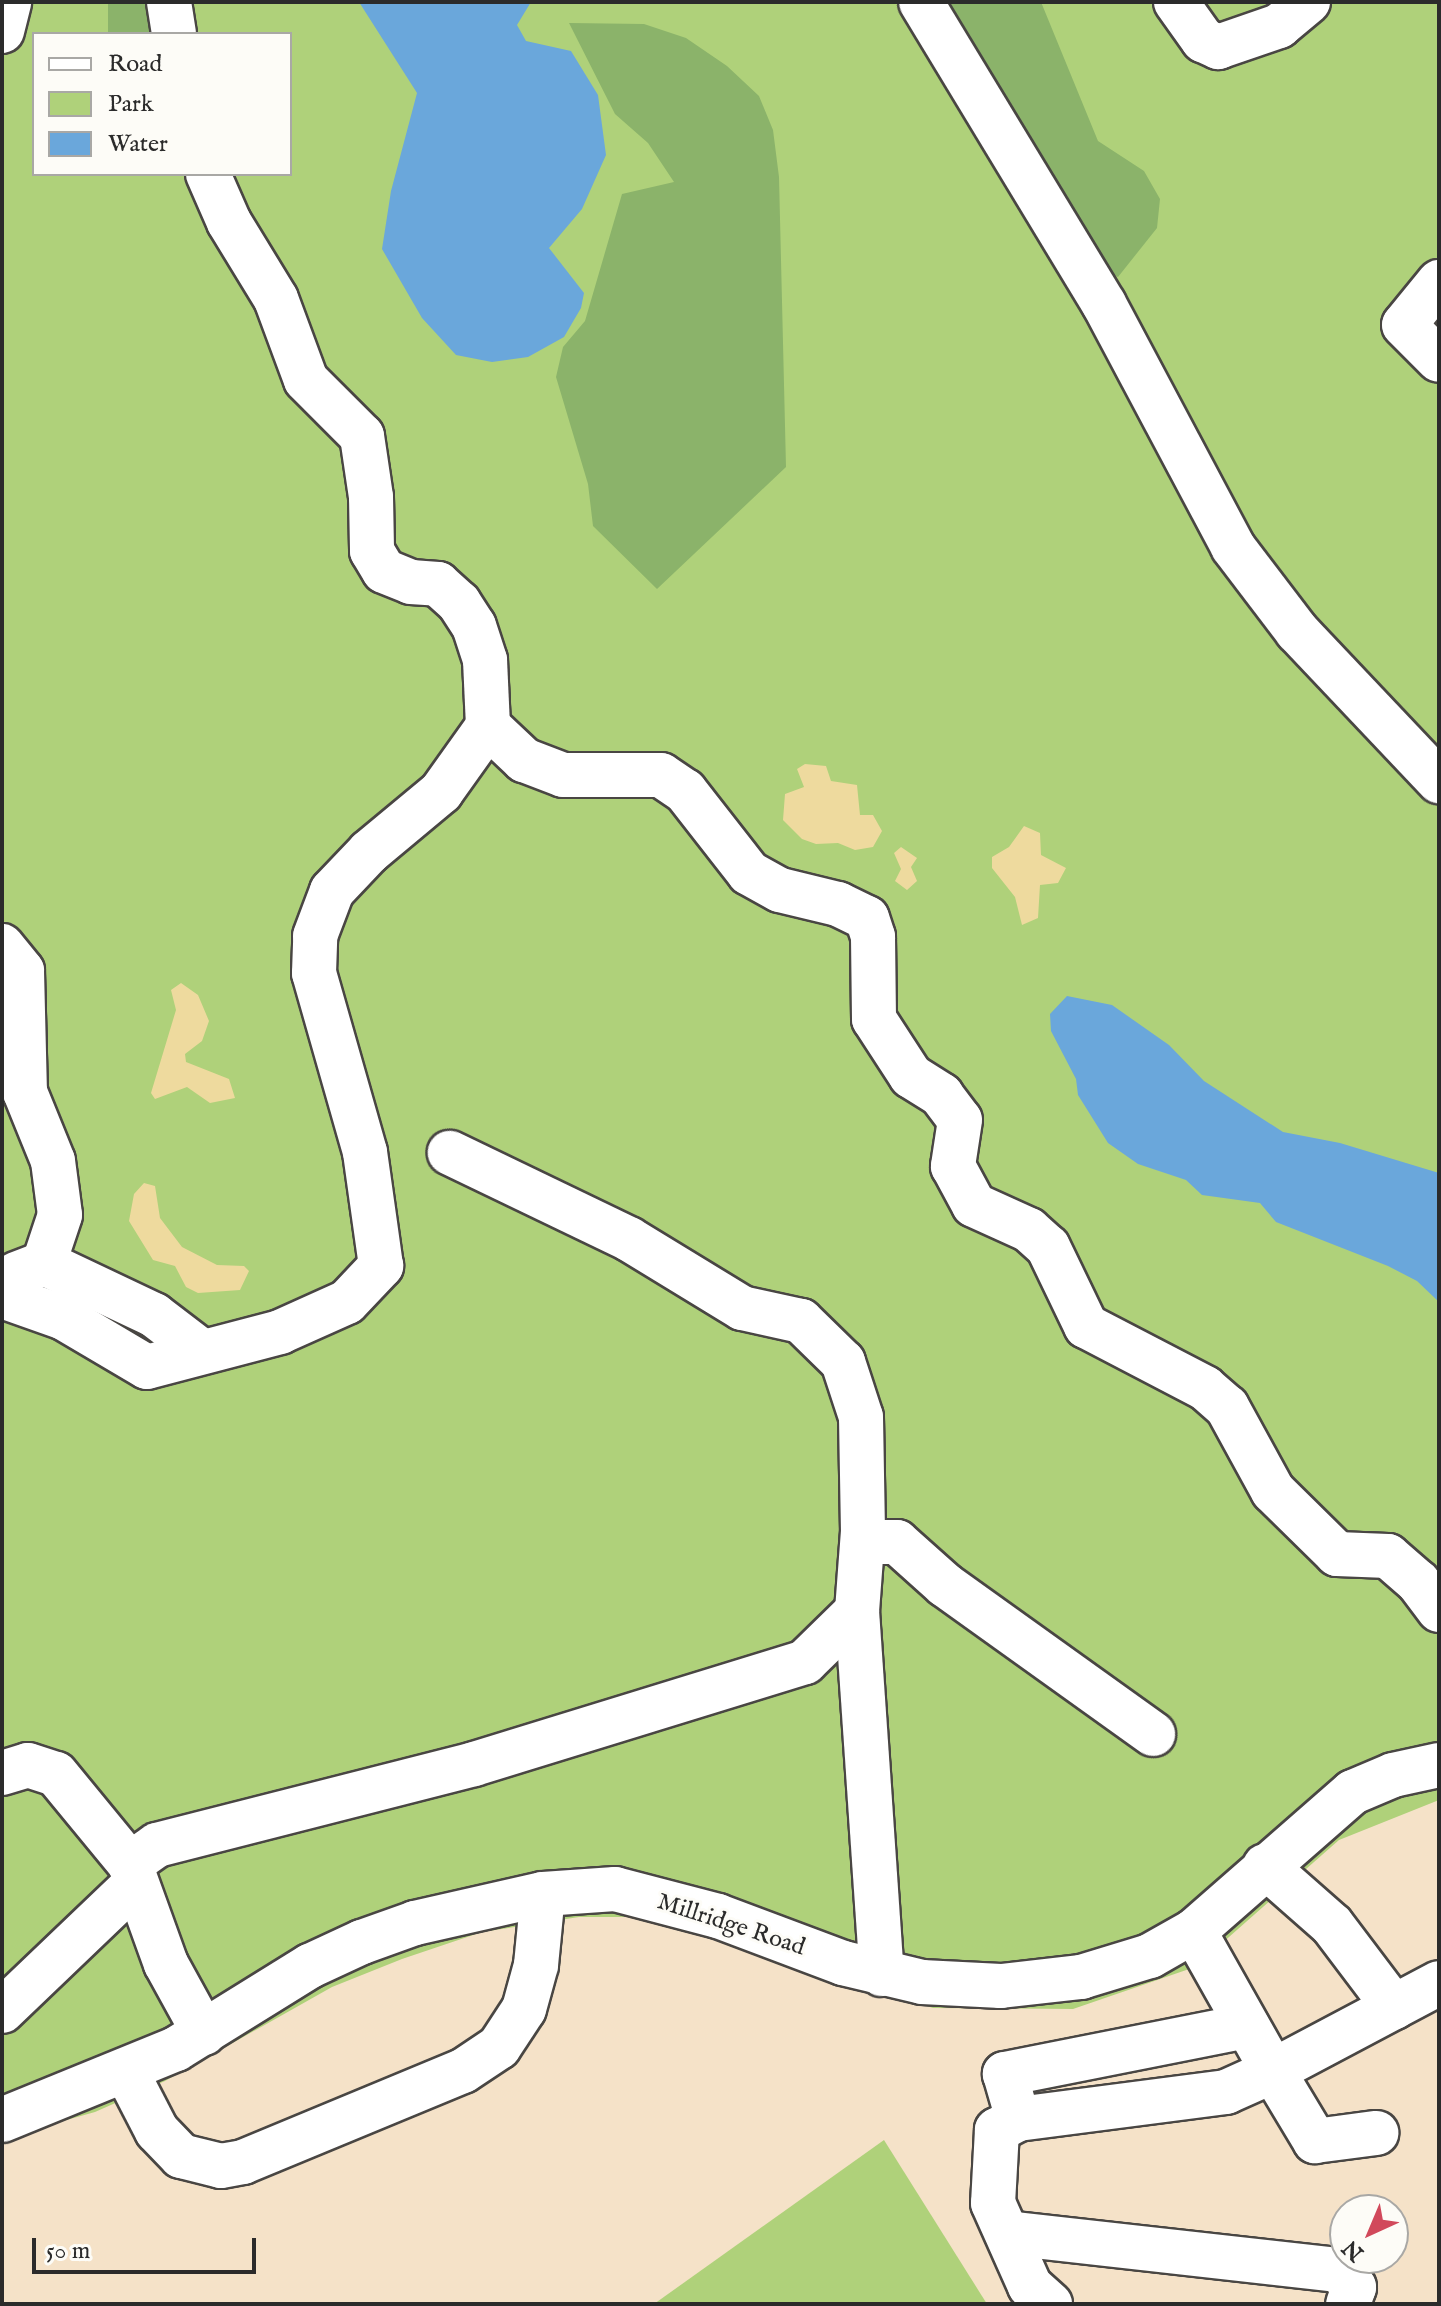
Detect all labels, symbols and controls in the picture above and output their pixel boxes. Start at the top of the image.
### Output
legend [32,32,292,176]
text: Road [108,49,162,80]
text: Park [108,89,154,120]
text: Water [108,129,168,160]
street label: Millridge Road [654,1888,808,1962]
north arrow [1329,2194,1409,2274]
scale bar [36,2222,260,2272]
text: N [1337,2233,1370,2267]
text: 50 m [46,2236,90,2267]

